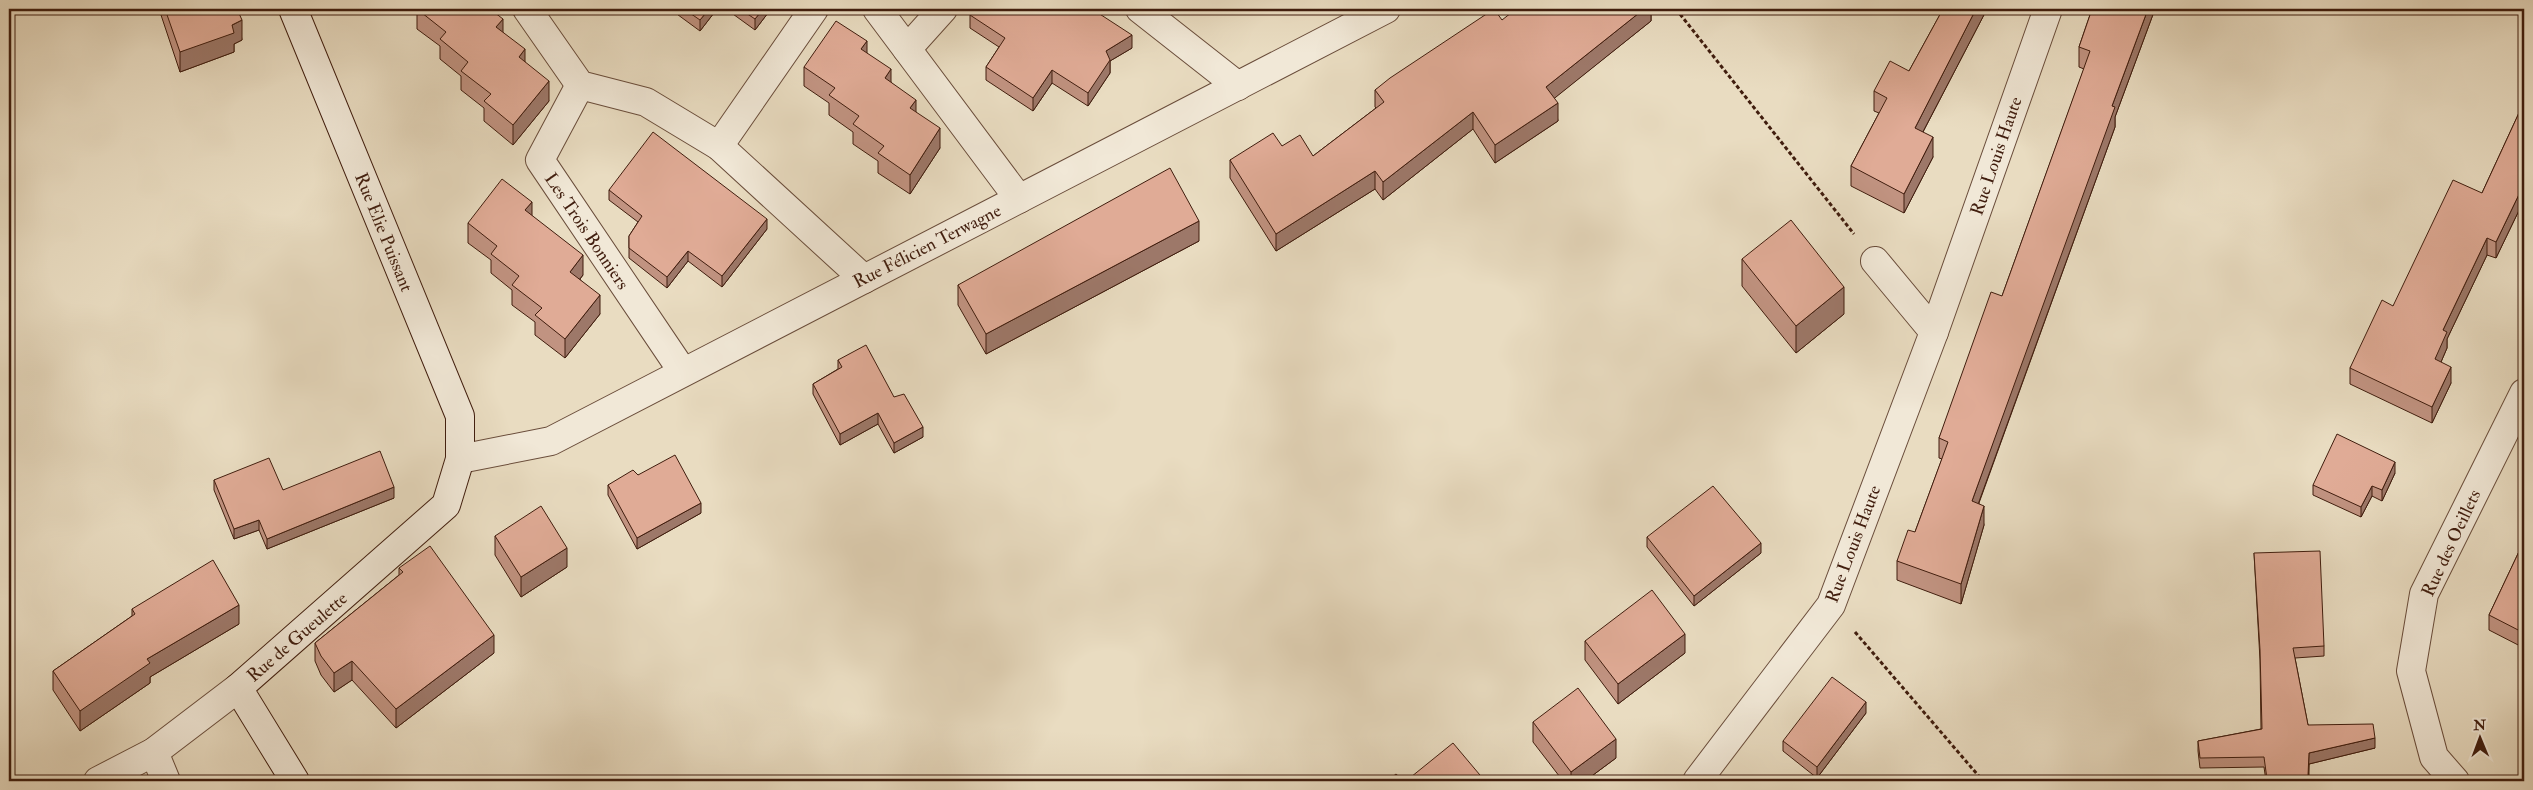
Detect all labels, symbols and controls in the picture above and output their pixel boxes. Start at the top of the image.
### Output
street label: Rue Louis Haute [1965,93,2028,219]
street label: Les Trois Bonniers [539,168,634,294]
street label: Rue Elie Puissant [349,169,418,295]
street label: Rue Félicien Terwagne [849,199,1005,294]
street label: Rue Louis Haute [1821,482,1887,606]
street label: Rue des Oeillets [2417,486,2486,600]
street label: Rue de Gueulette [242,587,353,687]
north arrow [2456,712,2506,762]
text: N [2472,717,2487,734]

